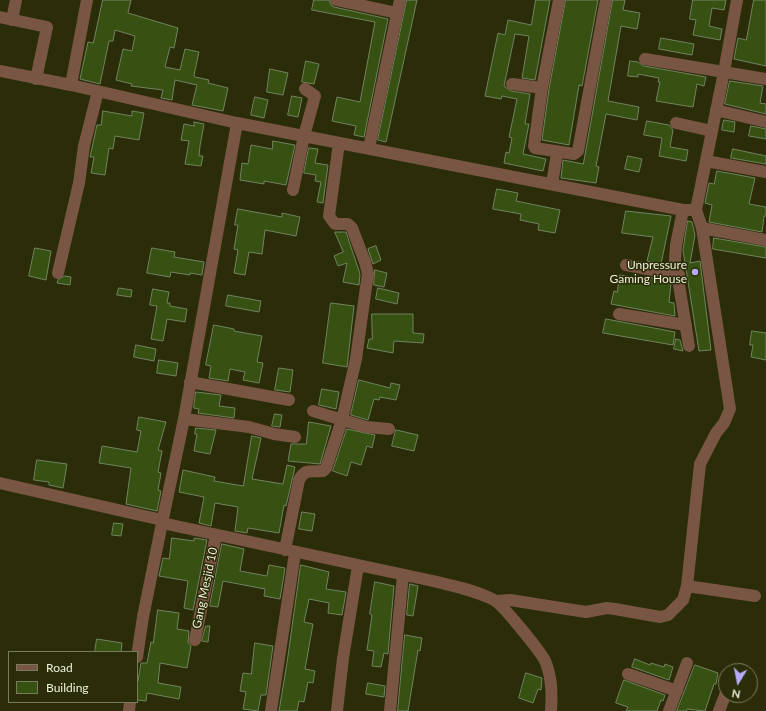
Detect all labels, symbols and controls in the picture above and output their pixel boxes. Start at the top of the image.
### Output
place label: Unpressure Gaming House [610,258,687,286]
marker: Unpressure Gaming House [690,267,700,277]
street label: Gang Mesjid 10 [189,546,221,630]
legend [8,651,138,703]
text: Road [46,660,73,675]
north arrow [718,663,758,703]
text: Building [46,680,89,695]
text: N [731,687,741,701]

